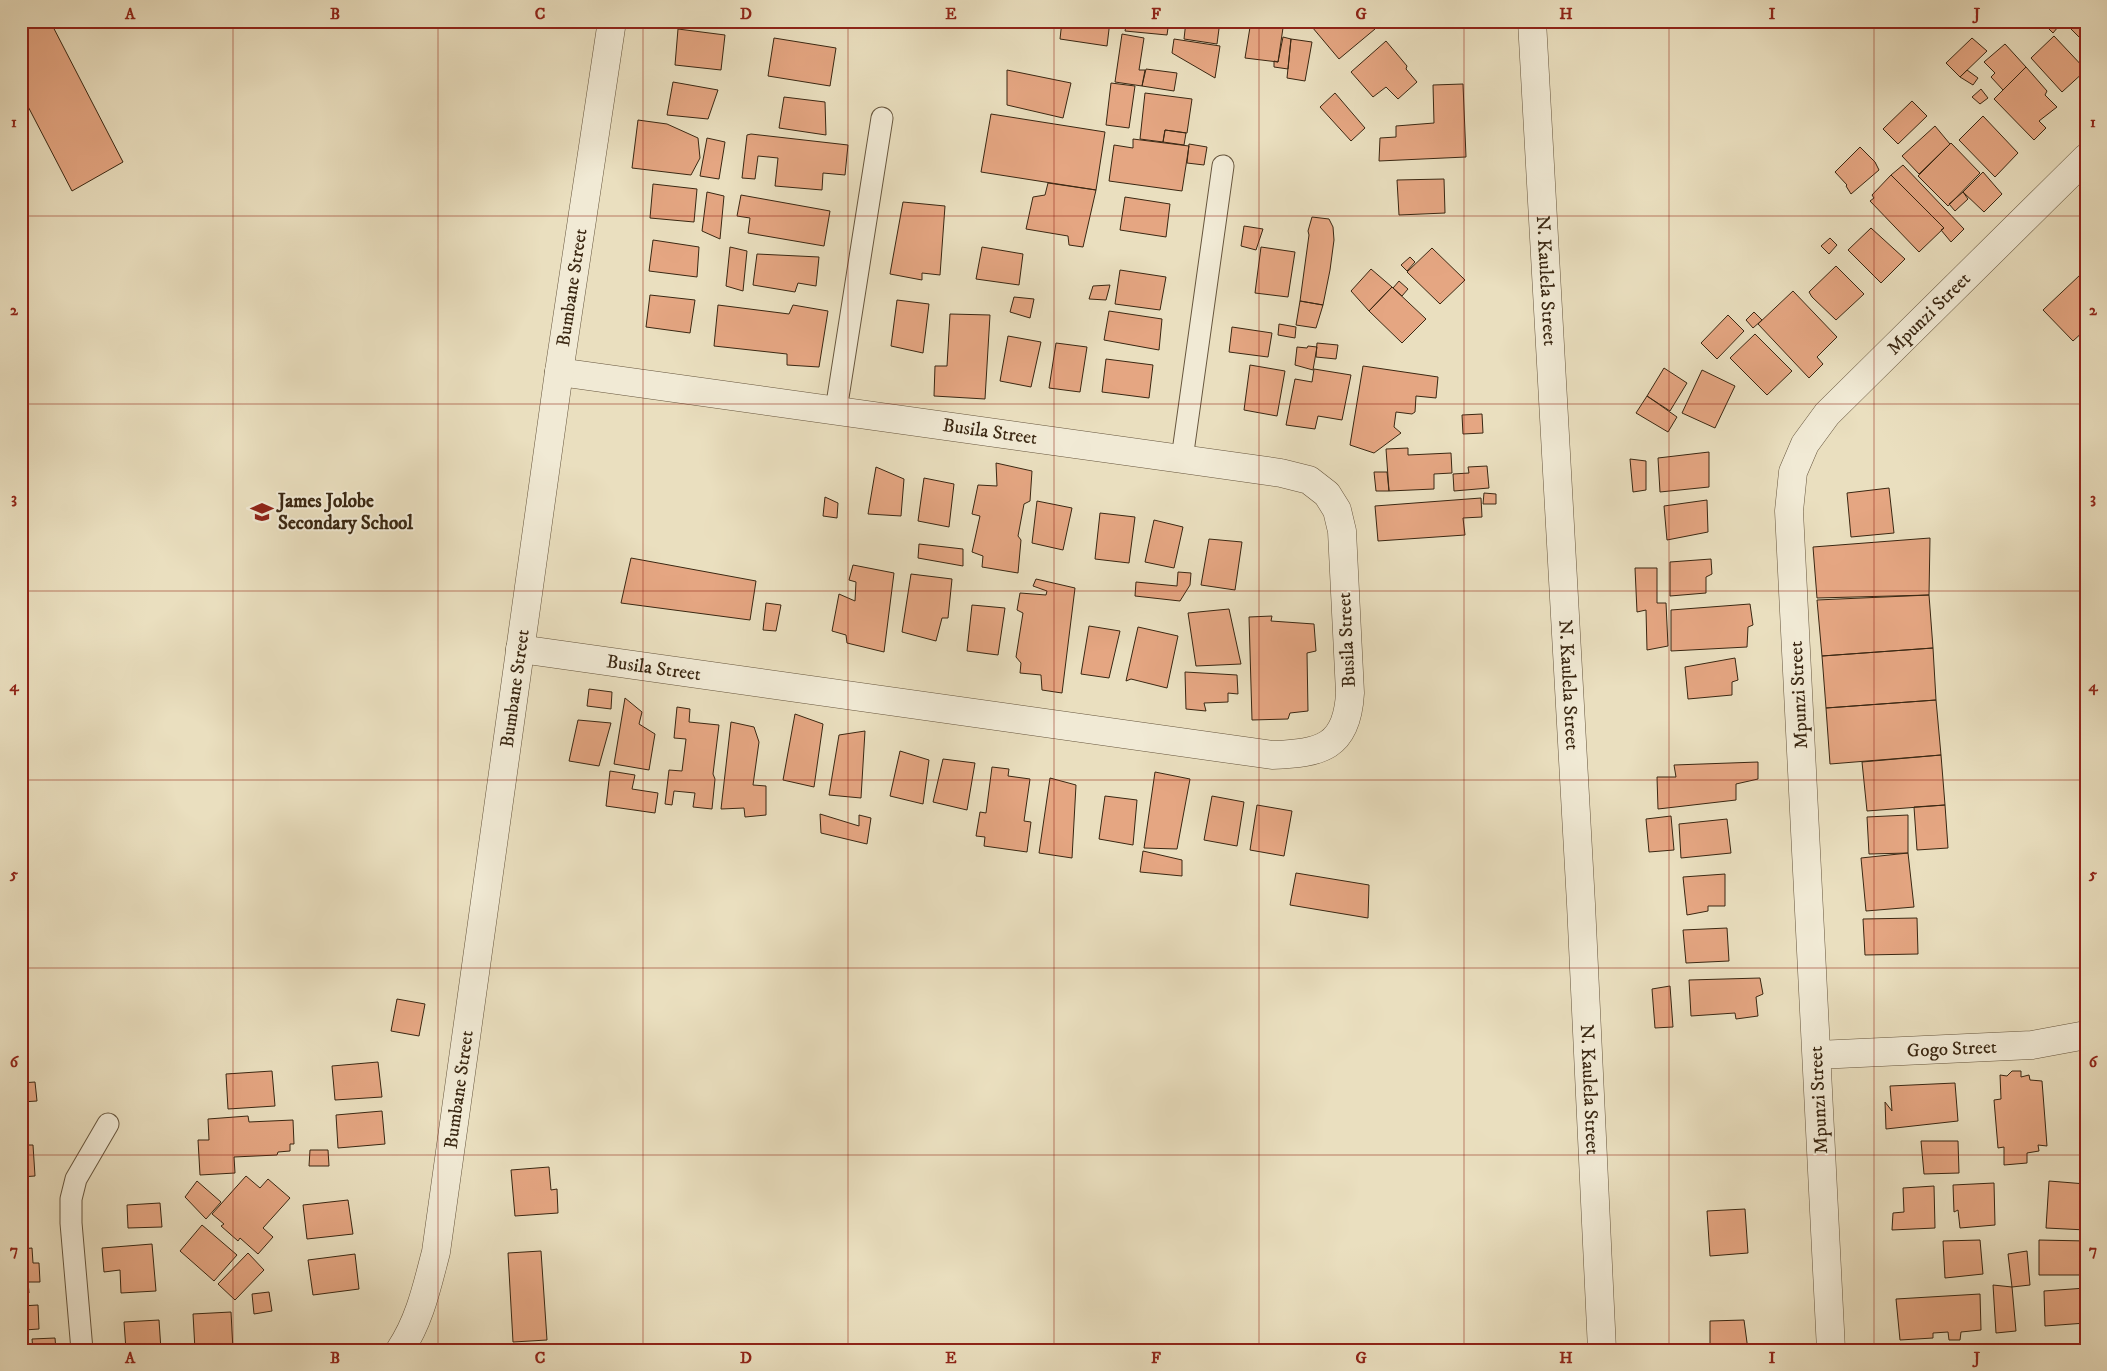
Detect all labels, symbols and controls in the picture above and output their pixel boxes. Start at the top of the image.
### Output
text: A [124,4,136,24]
text: B [330,4,340,24]
text: C [535,4,545,24]
text: D [740,4,752,24]
text: E [945,4,957,24]
text: F [1151,4,1161,24]
text: G [1355,4,1367,24]
text: H [1559,4,1573,24]
text: I [1769,4,1776,24]
text: J [1972,4,1981,24]
text: 1 [11,112,17,132]
text: 1 [2090,112,2096,132]
street label: N. Kaulela Street [1531,215,1562,347]
street label: Bumbane Street [551,227,592,348]
street label: Mpunzi Street [1882,267,1975,360]
text: 2 [10,300,19,320]
text: 2 [2089,300,2098,320]
street label: Busila Street [941,414,1039,450]
text: 3 [11,488,17,508]
text: 3 [2090,488,2096,508]
place label: James Jolobe Secondary School [276,490,413,535]
school or university icon: James Jolobe Secondary School [249,499,275,525]
street label: Busila Street [1333,592,1361,688]
street label: N. Kaulela Street [1554,619,1584,751]
street label: Bumbane Street [495,628,534,749]
street label: Mpunzi Street [1785,640,1813,750]
street label: Busila Street [605,650,702,686]
text: 4 [8,676,19,696]
text: 4 [2087,676,2098,696]
text: 5 [9,864,18,884]
text: 5 [2088,864,2097,884]
street label: N. Kaulela Street [1575,1024,1604,1155]
street label: Bumbane Street [439,1029,478,1150]
street label: Gogo Street [1906,1035,1997,1062]
street label: Mpunzi Street [1805,1045,1833,1155]
text: 6 [10,1052,20,1072]
text: 6 [2089,1052,2099,1072]
text: 7 [10,1240,18,1260]
text: 7 [2089,1240,2097,1260]
text: A [124,1348,136,1368]
text: B [330,1348,340,1368]
text: C [535,1348,545,1368]
text: D [740,1348,752,1368]
text: E [945,1348,957,1368]
text: F [1151,1348,1161,1368]
text: G [1355,1348,1367,1368]
text: H [1559,1348,1573,1368]
text: I [1769,1348,1776,1368]
text: J [1972,1348,1981,1368]

